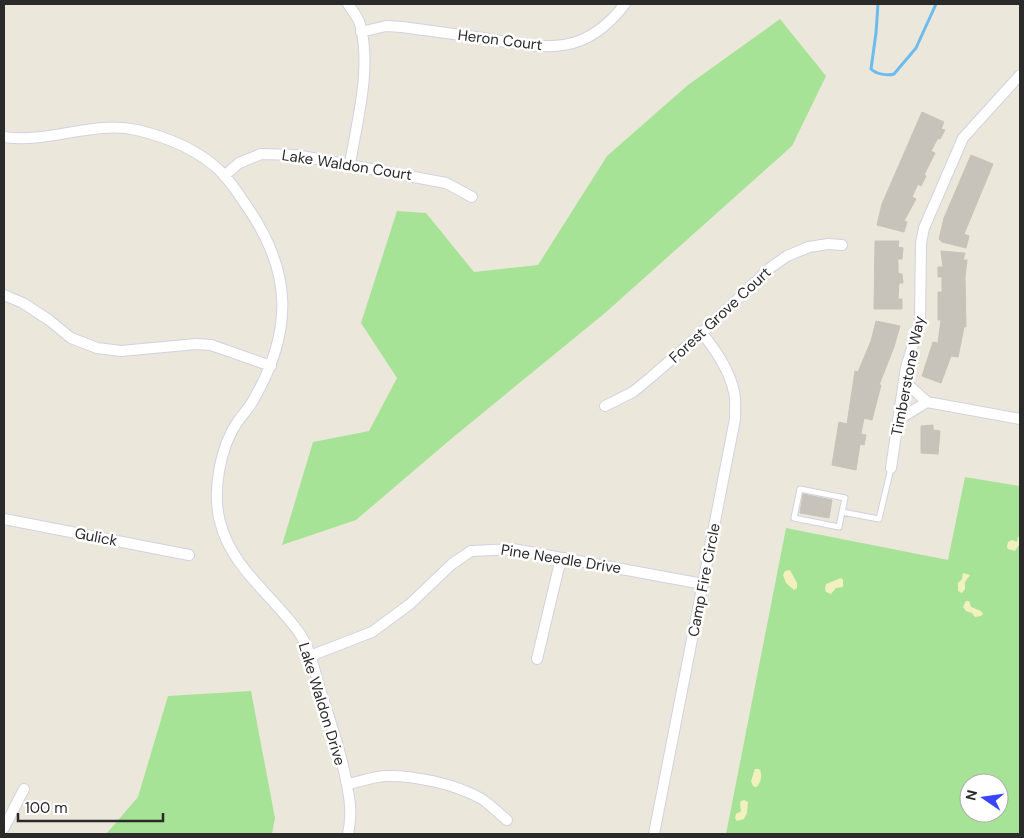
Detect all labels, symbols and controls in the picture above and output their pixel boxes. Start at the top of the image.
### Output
street label: Heron Court [457,25,544,55]
street label: Lake Waldon Court [281,145,414,185]
street label: Forest Grove Court [665,262,775,367]
street label: Timberstone Way [887,314,930,438]
street label: Camp Fire Circle [683,522,725,638]
street label: Gulick [73,523,119,551]
street label: Pine Needle Drive [499,540,623,578]
street label: Lake Waldon Drive [294,640,350,768]
north arrow [959,773,1009,823]
text: N [961,788,981,802]
scale bar [18,790,162,822]
text: 100 m [25,798,68,818]

